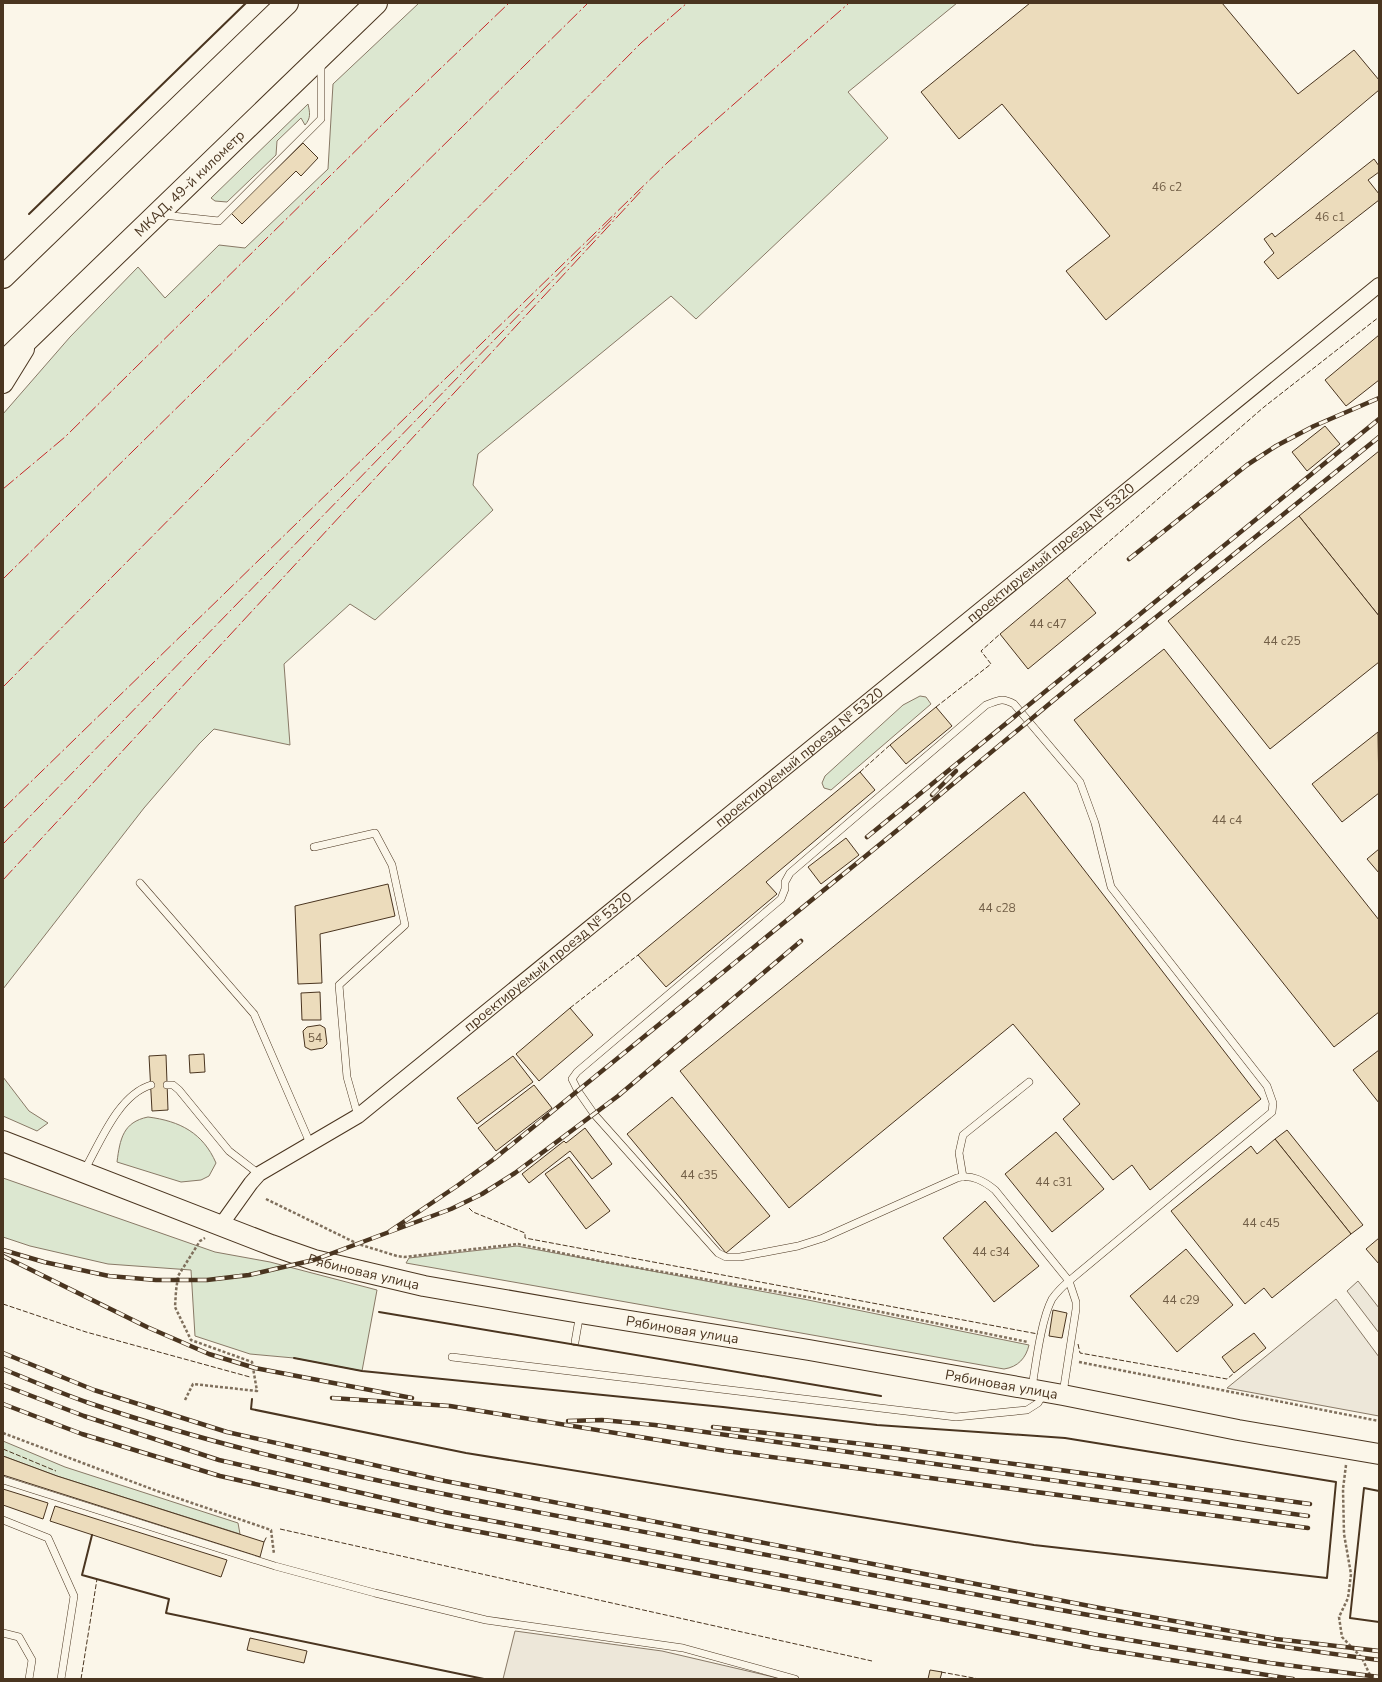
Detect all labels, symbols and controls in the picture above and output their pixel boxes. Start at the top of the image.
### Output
street label: МКАД, 49-й километр [131,126,249,241]
house number: 46 с2 [1152,179,1182,195]
house number: 46 с1 [1315,209,1345,225]
street label: проектируемый проезд № 5320 [963,479,1139,627]
house number: 44 с47 [1029,616,1067,632]
house number: 44 с25 [1263,633,1301,649]
street label: проектируемый проезд № 5320 [711,683,887,832]
house number: 44 с4 [1212,812,1242,828]
street label: проектируемый проезд № 5320 [460,888,636,1036]
house number: 44 с28 [978,900,1016,916]
house number: 54 [308,1030,322,1046]
house number: 44 с35 [680,1167,718,1183]
house number: 44 с31 [1035,1174,1073,1190]
house number: 44 с45 [1242,1215,1280,1231]
house number: 44 с34 [972,1244,1010,1260]
street label: Рябиновая улица [305,1249,421,1295]
house number: 44 с29 [1162,1292,1200,1308]
street label: Рябиновая улица [624,1312,740,1349]
street label: Рябиновая улица [944,1365,1059,1404]

